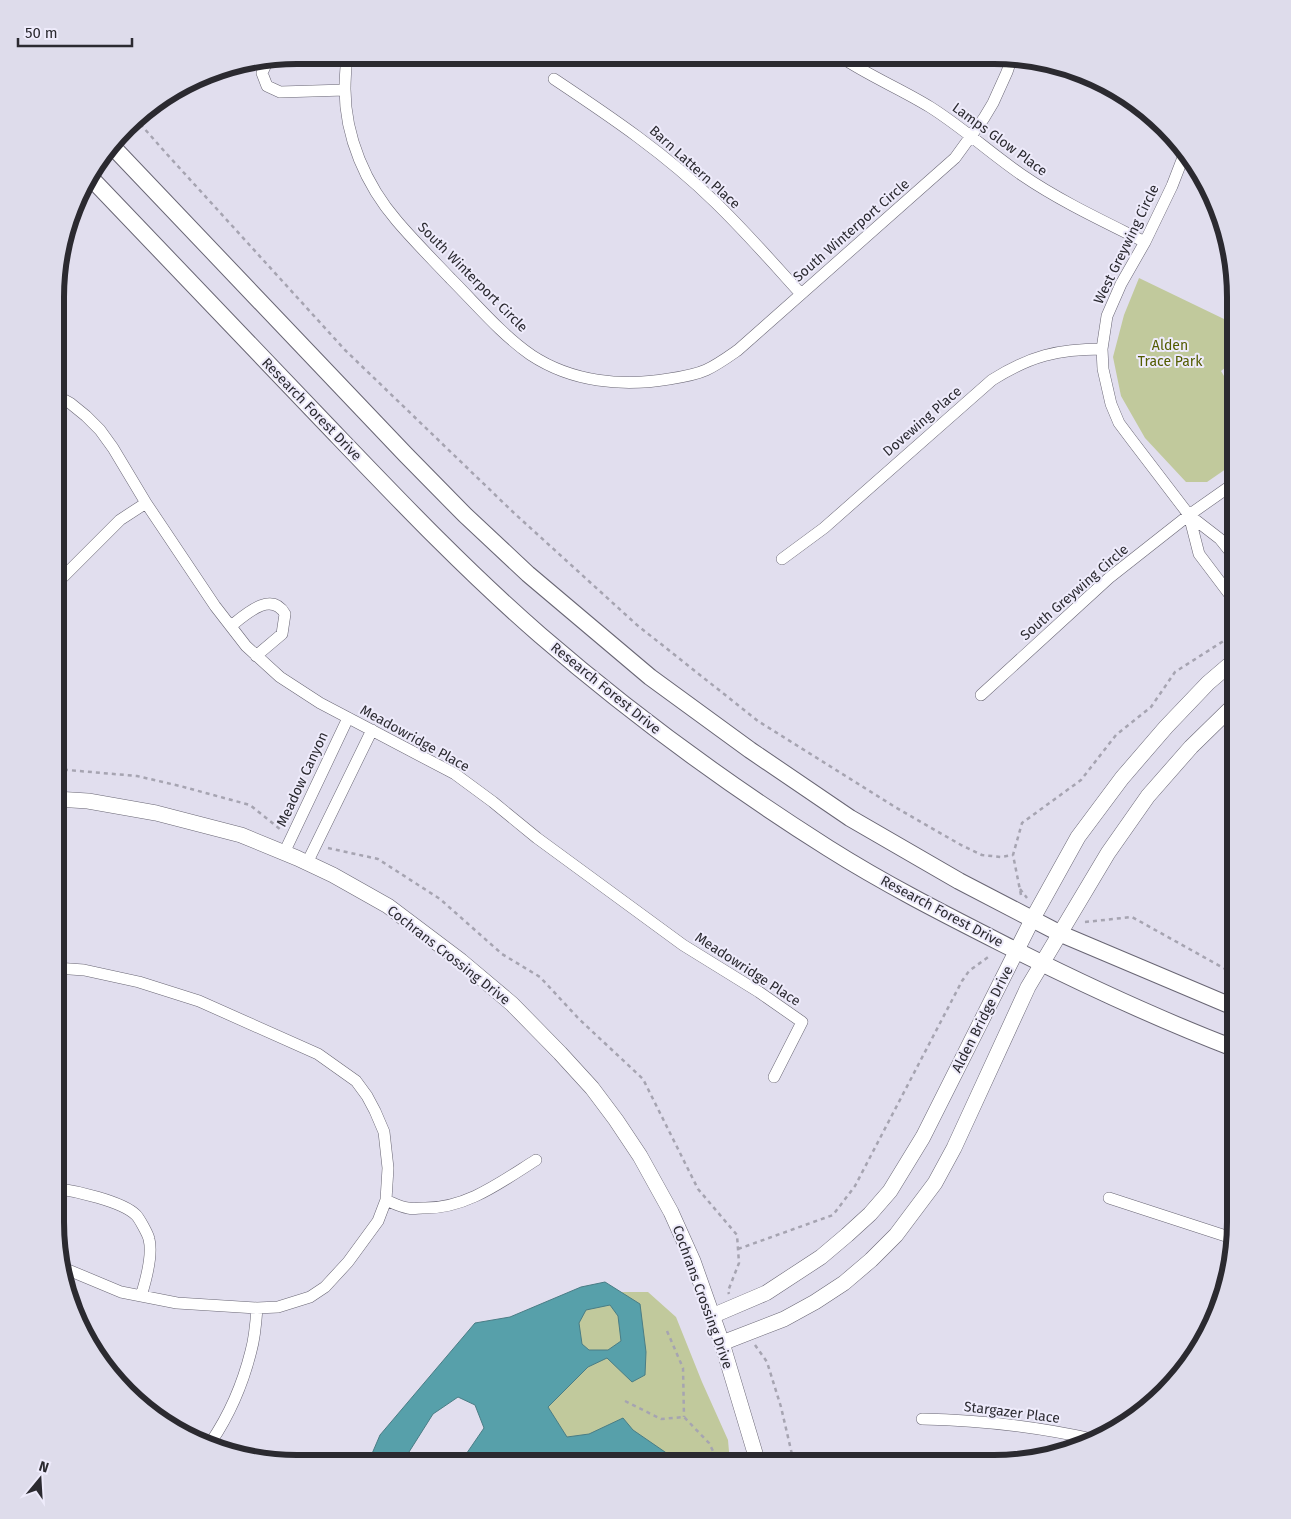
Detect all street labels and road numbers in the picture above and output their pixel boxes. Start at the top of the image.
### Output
street label: Lamps Glow Place [949,99,1051,180]
street label: Barn Lattern Place [646,122,744,213]
street label: South Winterport Circle [790,175,913,285]
street label: West Greywing Circle [1090,182,1163,307]
street label: South Winterport Circle [414,219,531,336]
street label: Research Forest Drive [258,354,365,464]
street label: Dovewing Place [880,383,965,460]
street label: South Greywing Circle [1017,541,1132,644]
street label: Research Forest Drive [547,639,664,738]
street label: Meadowridge Place [357,701,472,776]
street label: Meadow Canyon [273,729,332,829]
street label: Research Forest Drive [878,872,1006,951]
street label: Cochrans Crossing Drive [384,902,514,1009]
street label: Meadowridge Place [692,929,804,1010]
street label: Alden Bridge Drive [948,963,1017,1075]
street label: Cochrans Crossing Drive [669,1223,736,1371]
street label: Stargazer Place [963,1398,1061,1427]

